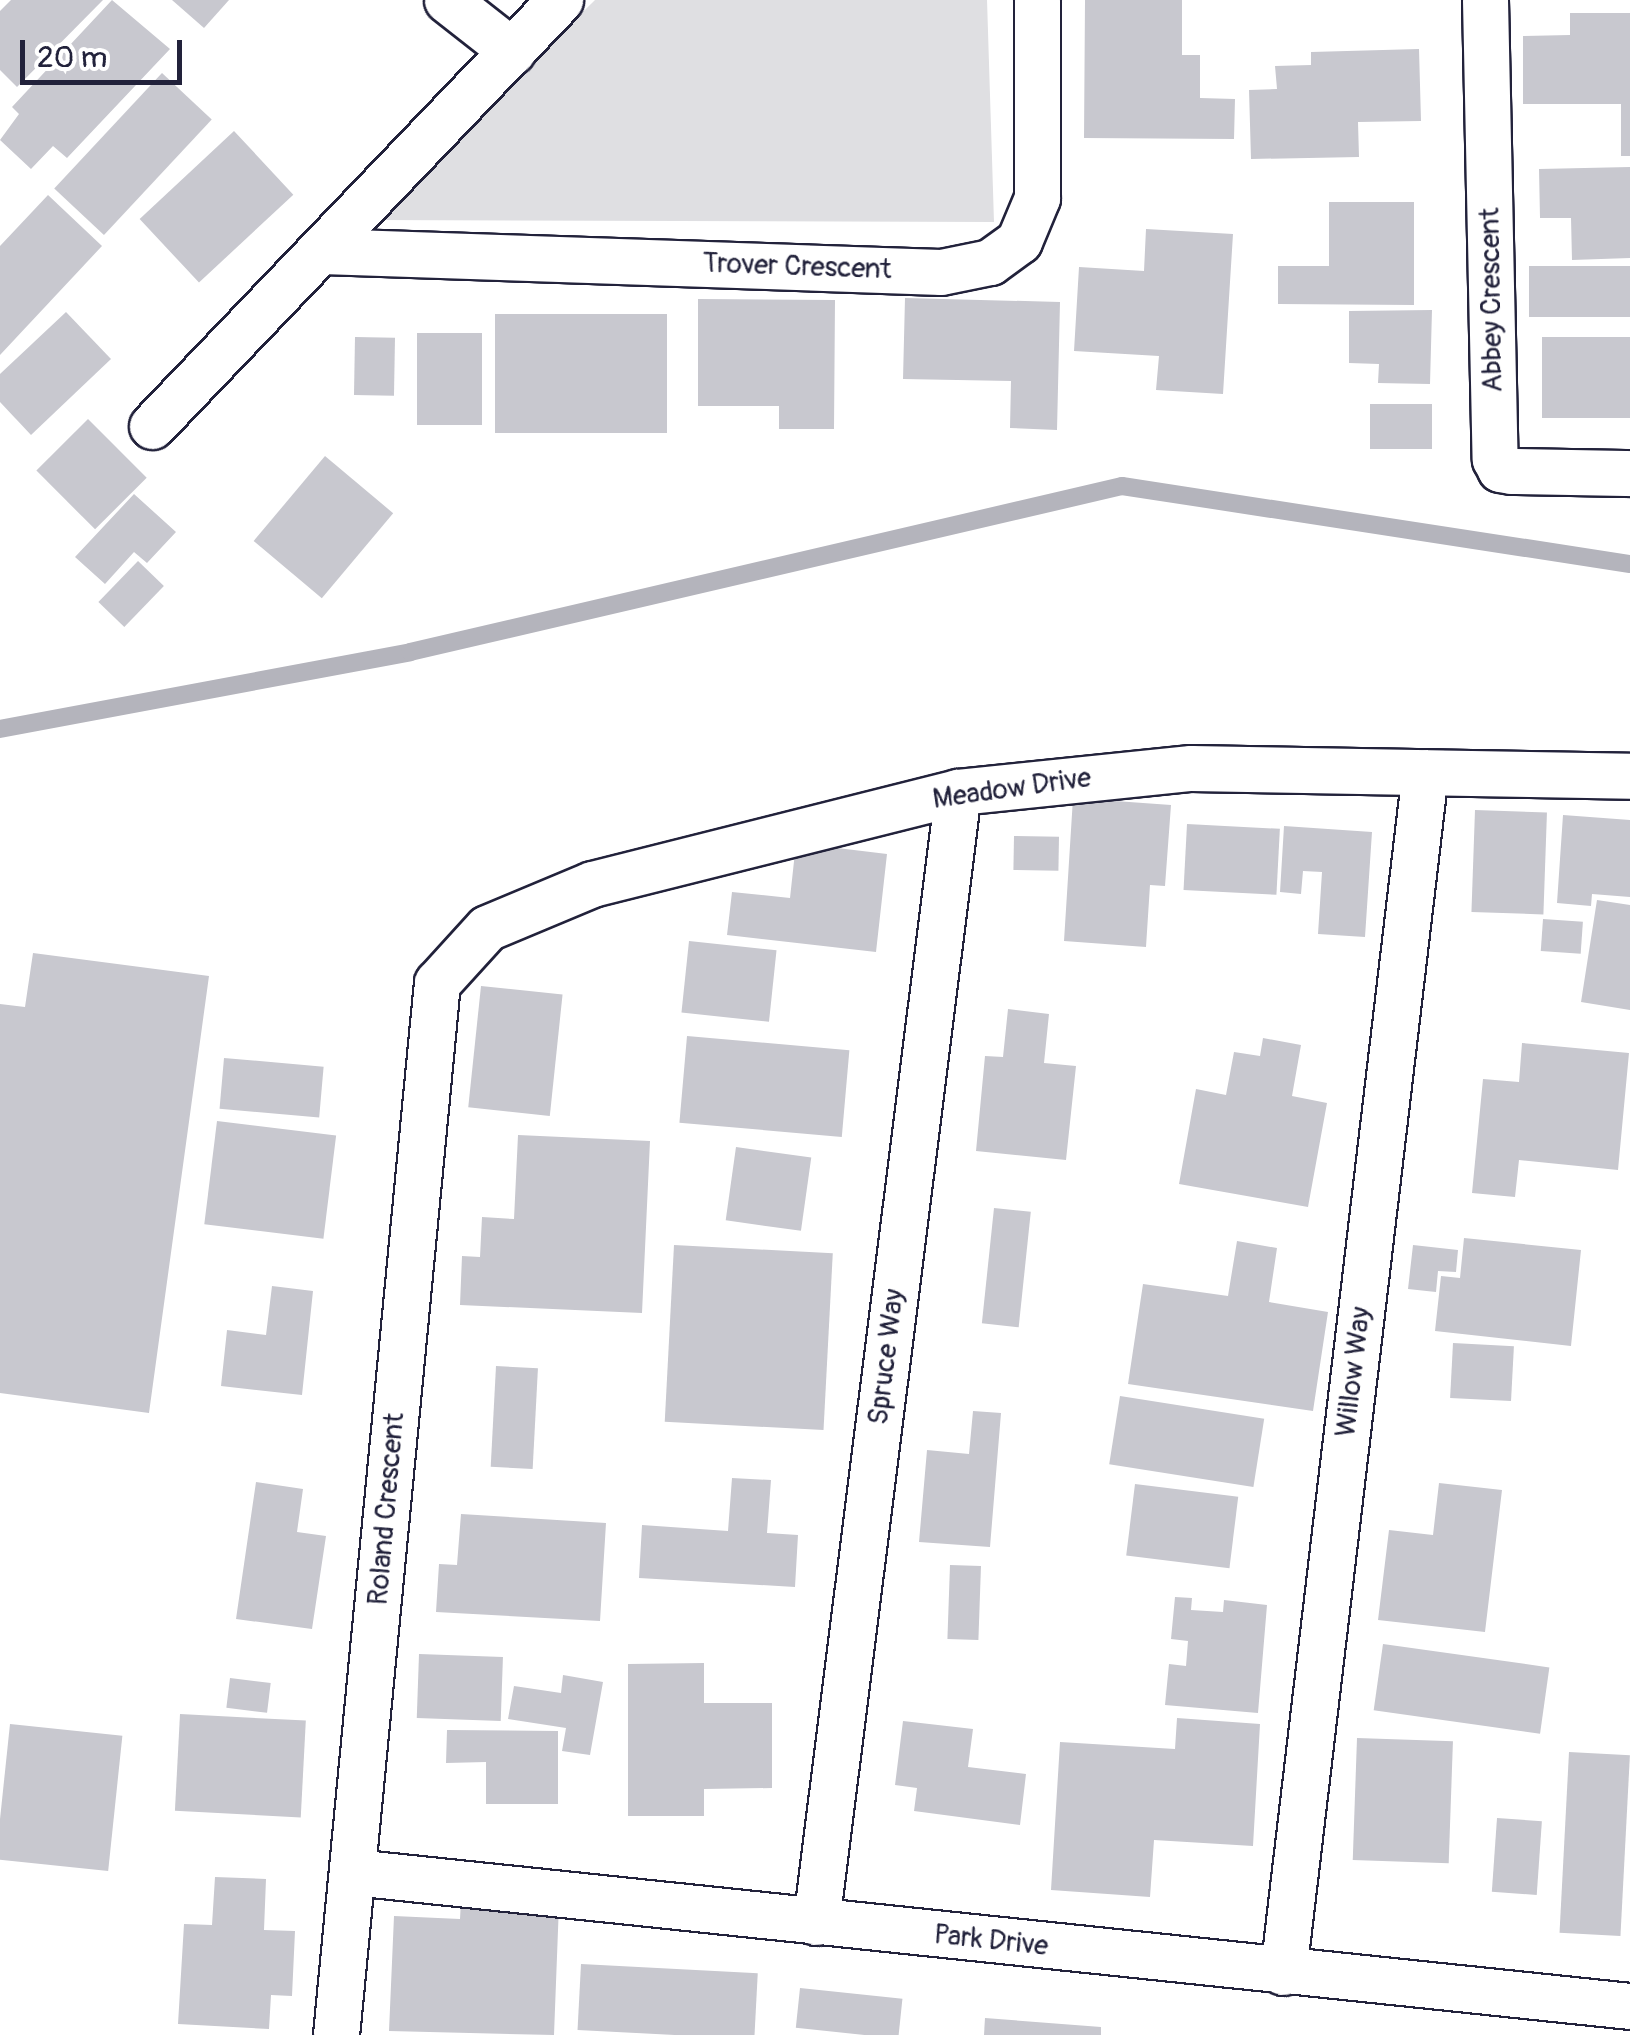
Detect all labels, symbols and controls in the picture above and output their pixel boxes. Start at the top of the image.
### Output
scale bar [25,20,188,82]
text: 20 m [37,39,107,76]
street label: Abbey Crescent [1474,207,1510,393]
street label: Trover Crescent [702,247,892,287]
street label: Meadow Drive [931,761,1093,817]
street label: Spruce Way [862,1287,912,1427]
street label: Willow Way [1329,1305,1379,1439]
street label: Roland Crescent [362,1411,412,1607]
street label: Park Drive [932,1918,1050,1964]

